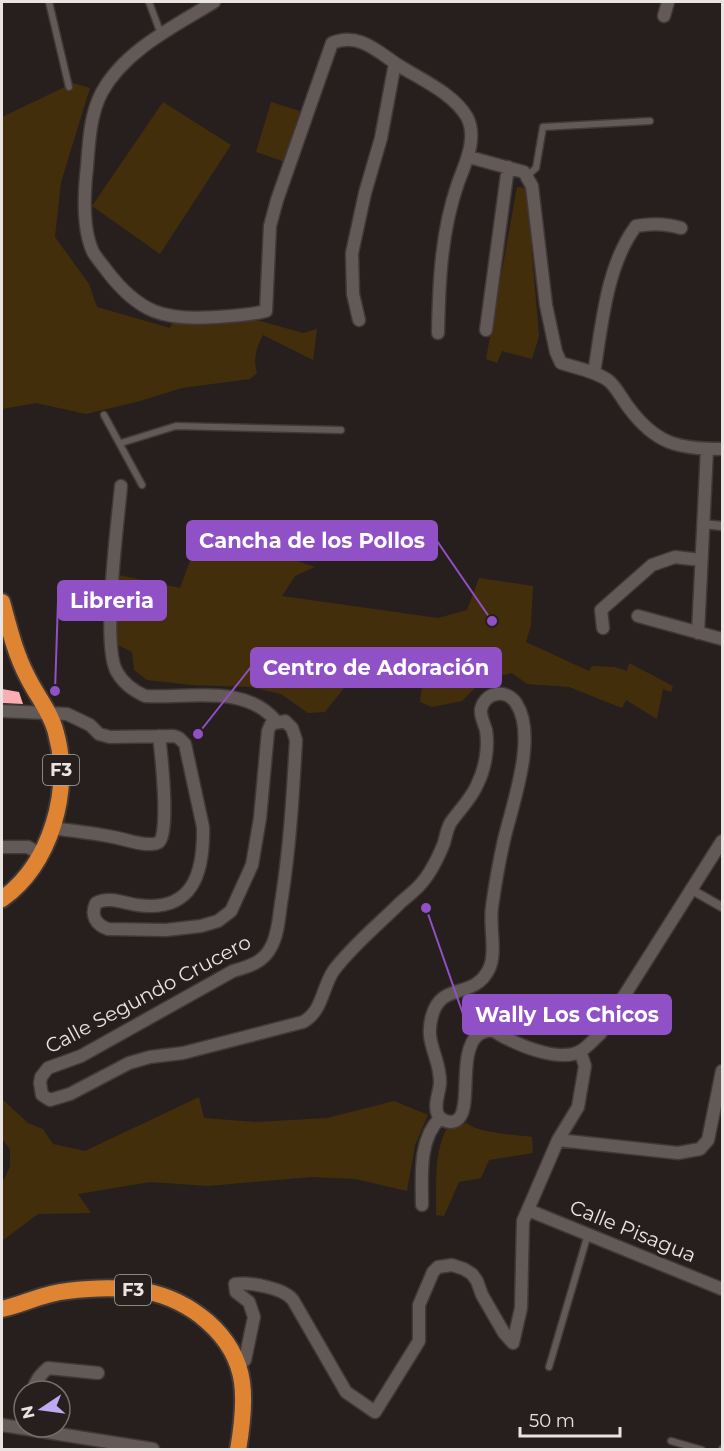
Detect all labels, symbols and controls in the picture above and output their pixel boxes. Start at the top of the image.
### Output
callout: Cancha de los Pollos [187,521,437,560]
text: Cancha de los Pollos [199,528,425,553]
callout: Libreria [58,581,166,620]
text: Libreria [70,588,154,613]
callout: Centro de Adoración [251,648,501,687]
text: Centro de Adoración [263,655,489,680]
road number: F3 [43,755,79,785]
street label: Calle Segundo Crucero [41,930,255,1058]
callout: Wally Los Chicos [463,995,671,1034]
text: Wally Los Chicos [475,1002,659,1027]
street label: Calle Pisagua [566,1195,700,1267]
road number: F3 [115,1275,151,1305]
north arrow [12,1379,72,1439]
scale bar [520,1400,620,1438]
text: N [17,1404,39,1421]
text: 50 m [529,1410,575,1432]

